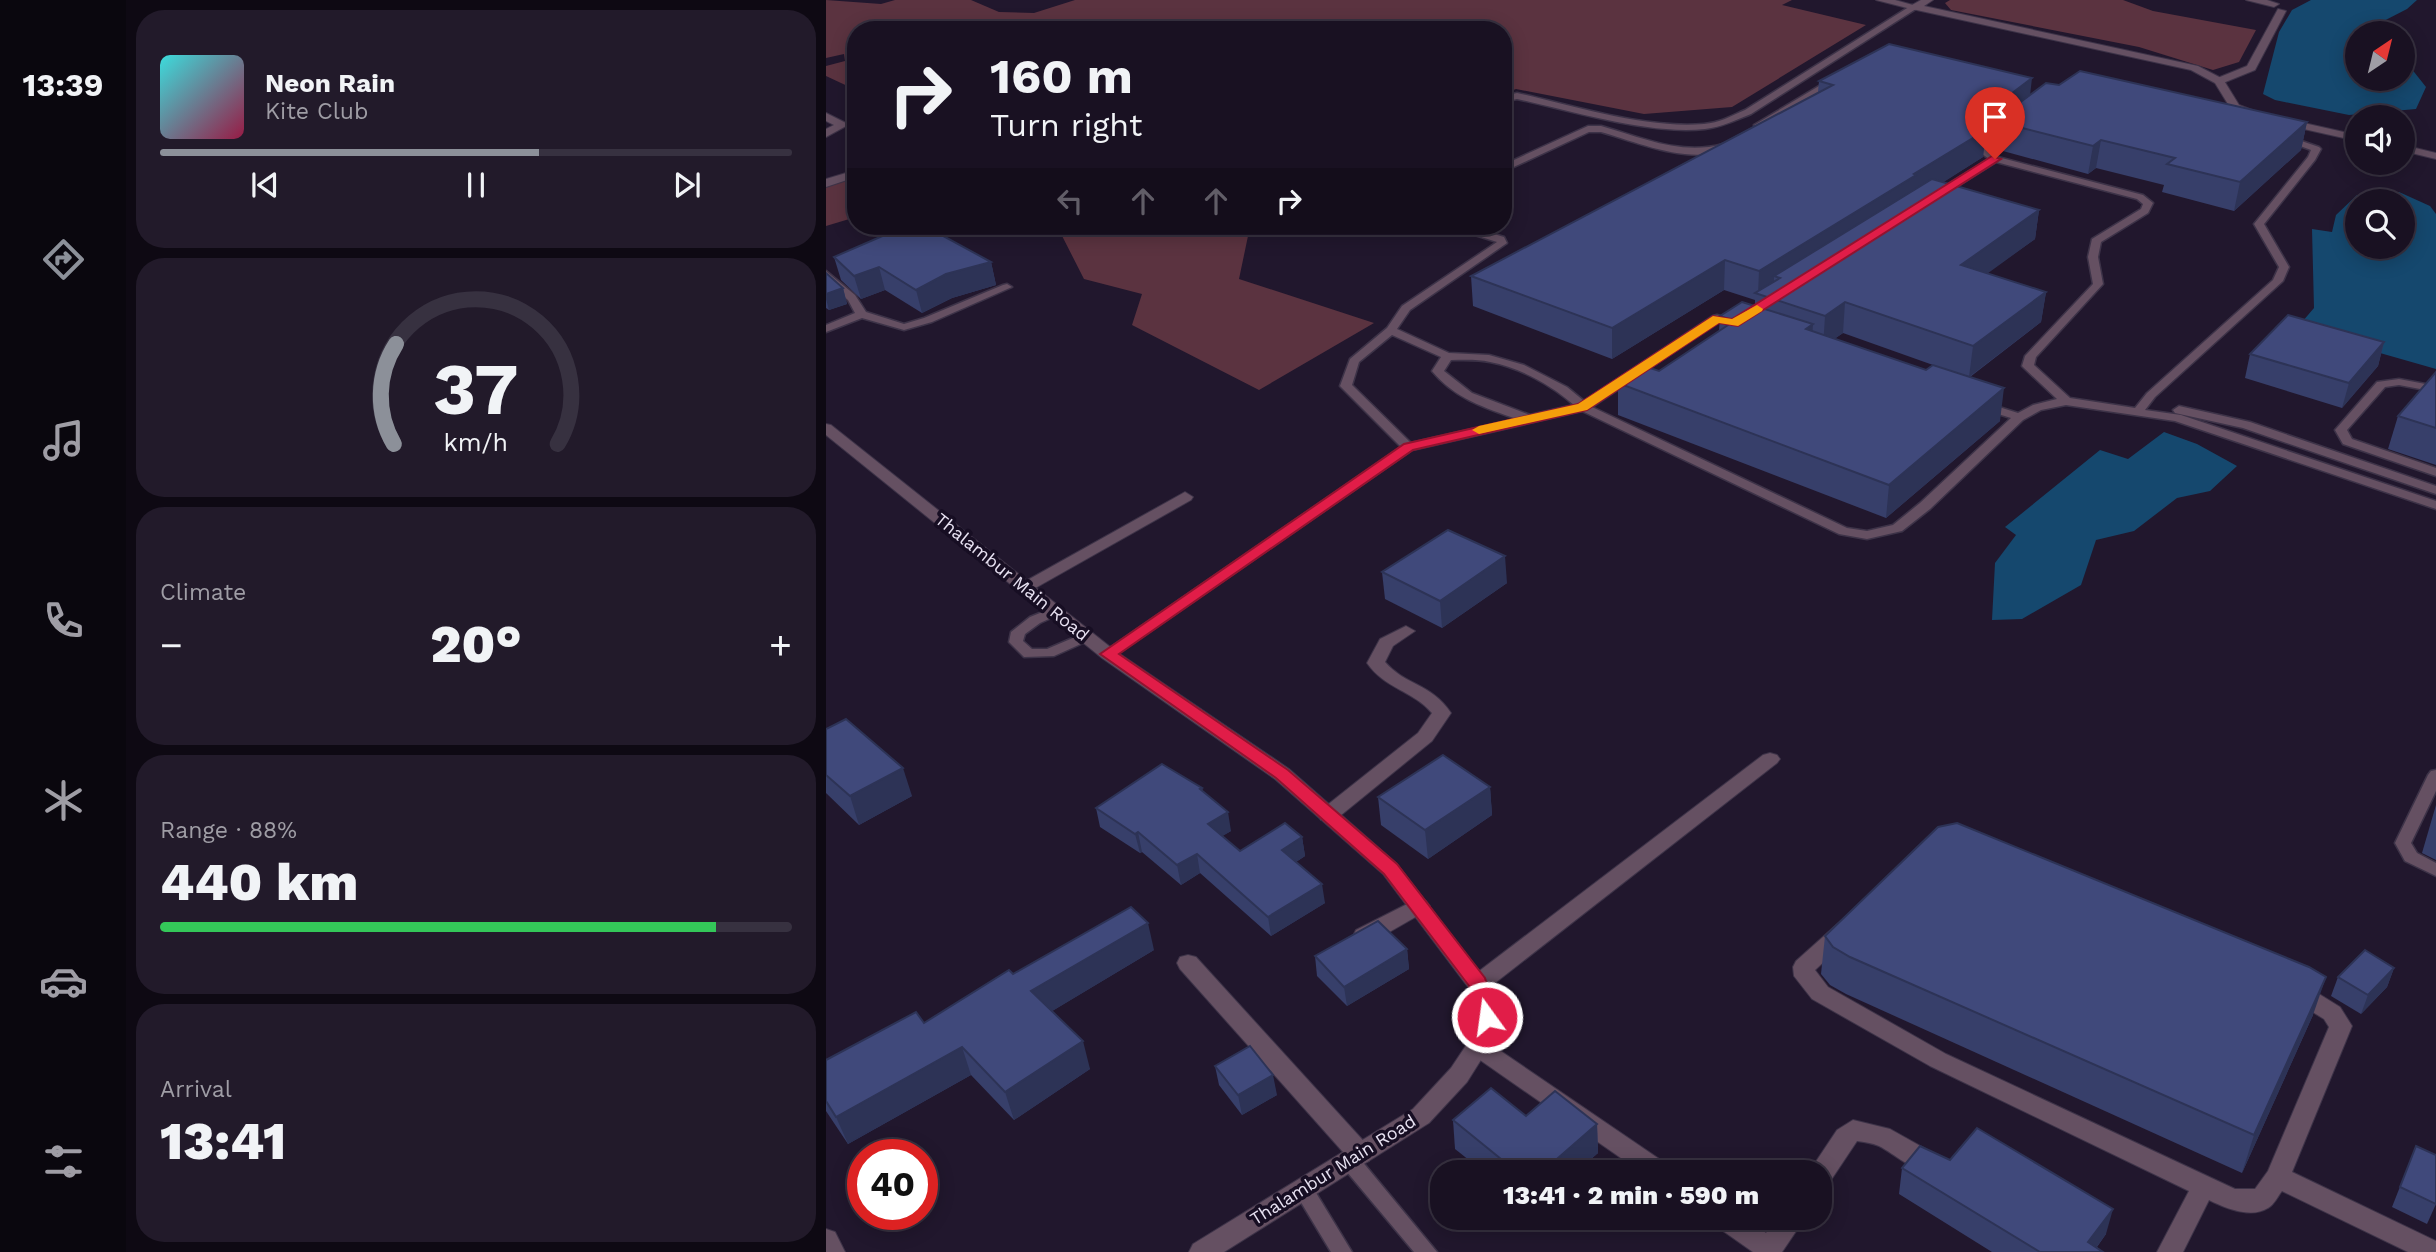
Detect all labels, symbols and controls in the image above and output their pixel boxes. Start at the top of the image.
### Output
north arrow [2345,21,2415,91]
map controls [2345,21,2415,259]
text: 160 m [990,47,1133,105]
icon: right [875,49,966,140]
text: 13:39 [22,66,104,104]
text: Neon Rain [265,68,395,98]
pin [1965,87,2025,159]
text: Kite Club [265,98,368,125]
icon: arrive [1976,98,2014,136]
button: sound [2345,105,2415,175]
text: Turn right [990,106,1142,144]
icon: previous [246,166,284,204]
icon: pause [457,166,495,204]
icon: next [668,166,706,204]
icon: left [1051,182,1089,220]
icon: ahead [1124,182,1162,220]
icon: ahead [1197,182,1235,220]
icon: right [1270,182,1308,220]
button: search [2345,189,2415,259]
icon: directions [39,235,88,284]
text: 37 [433,346,519,432]
icon: music [39,416,88,465]
text: km/h [444,427,508,456]
street label: Thalambur Main Road [931,508,1093,645]
text: Climate [160,579,246,606]
icon: phone [39,596,88,645]
text: 20° [430,614,522,675]
text: − [160,623,183,667]
text: + [769,623,792,667]
icon: climate [39,776,88,825]
text: Range · 88% [160,817,297,844]
text: 440 km [160,852,358,913]
icon: car [39,957,88,1006]
position arrow [1450,980,1524,1054]
text: Arrival [160,1076,232,1103]
street label: Thalambur Main Road [1246,1110,1420,1229]
text: 13:41 [160,1111,286,1172]
icon: filters [39,1137,88,1186]
speed limit sign: 40 [847,1139,938,1230]
text: 13:41 · 2 min · 590 m [1503,1180,1759,1210]

